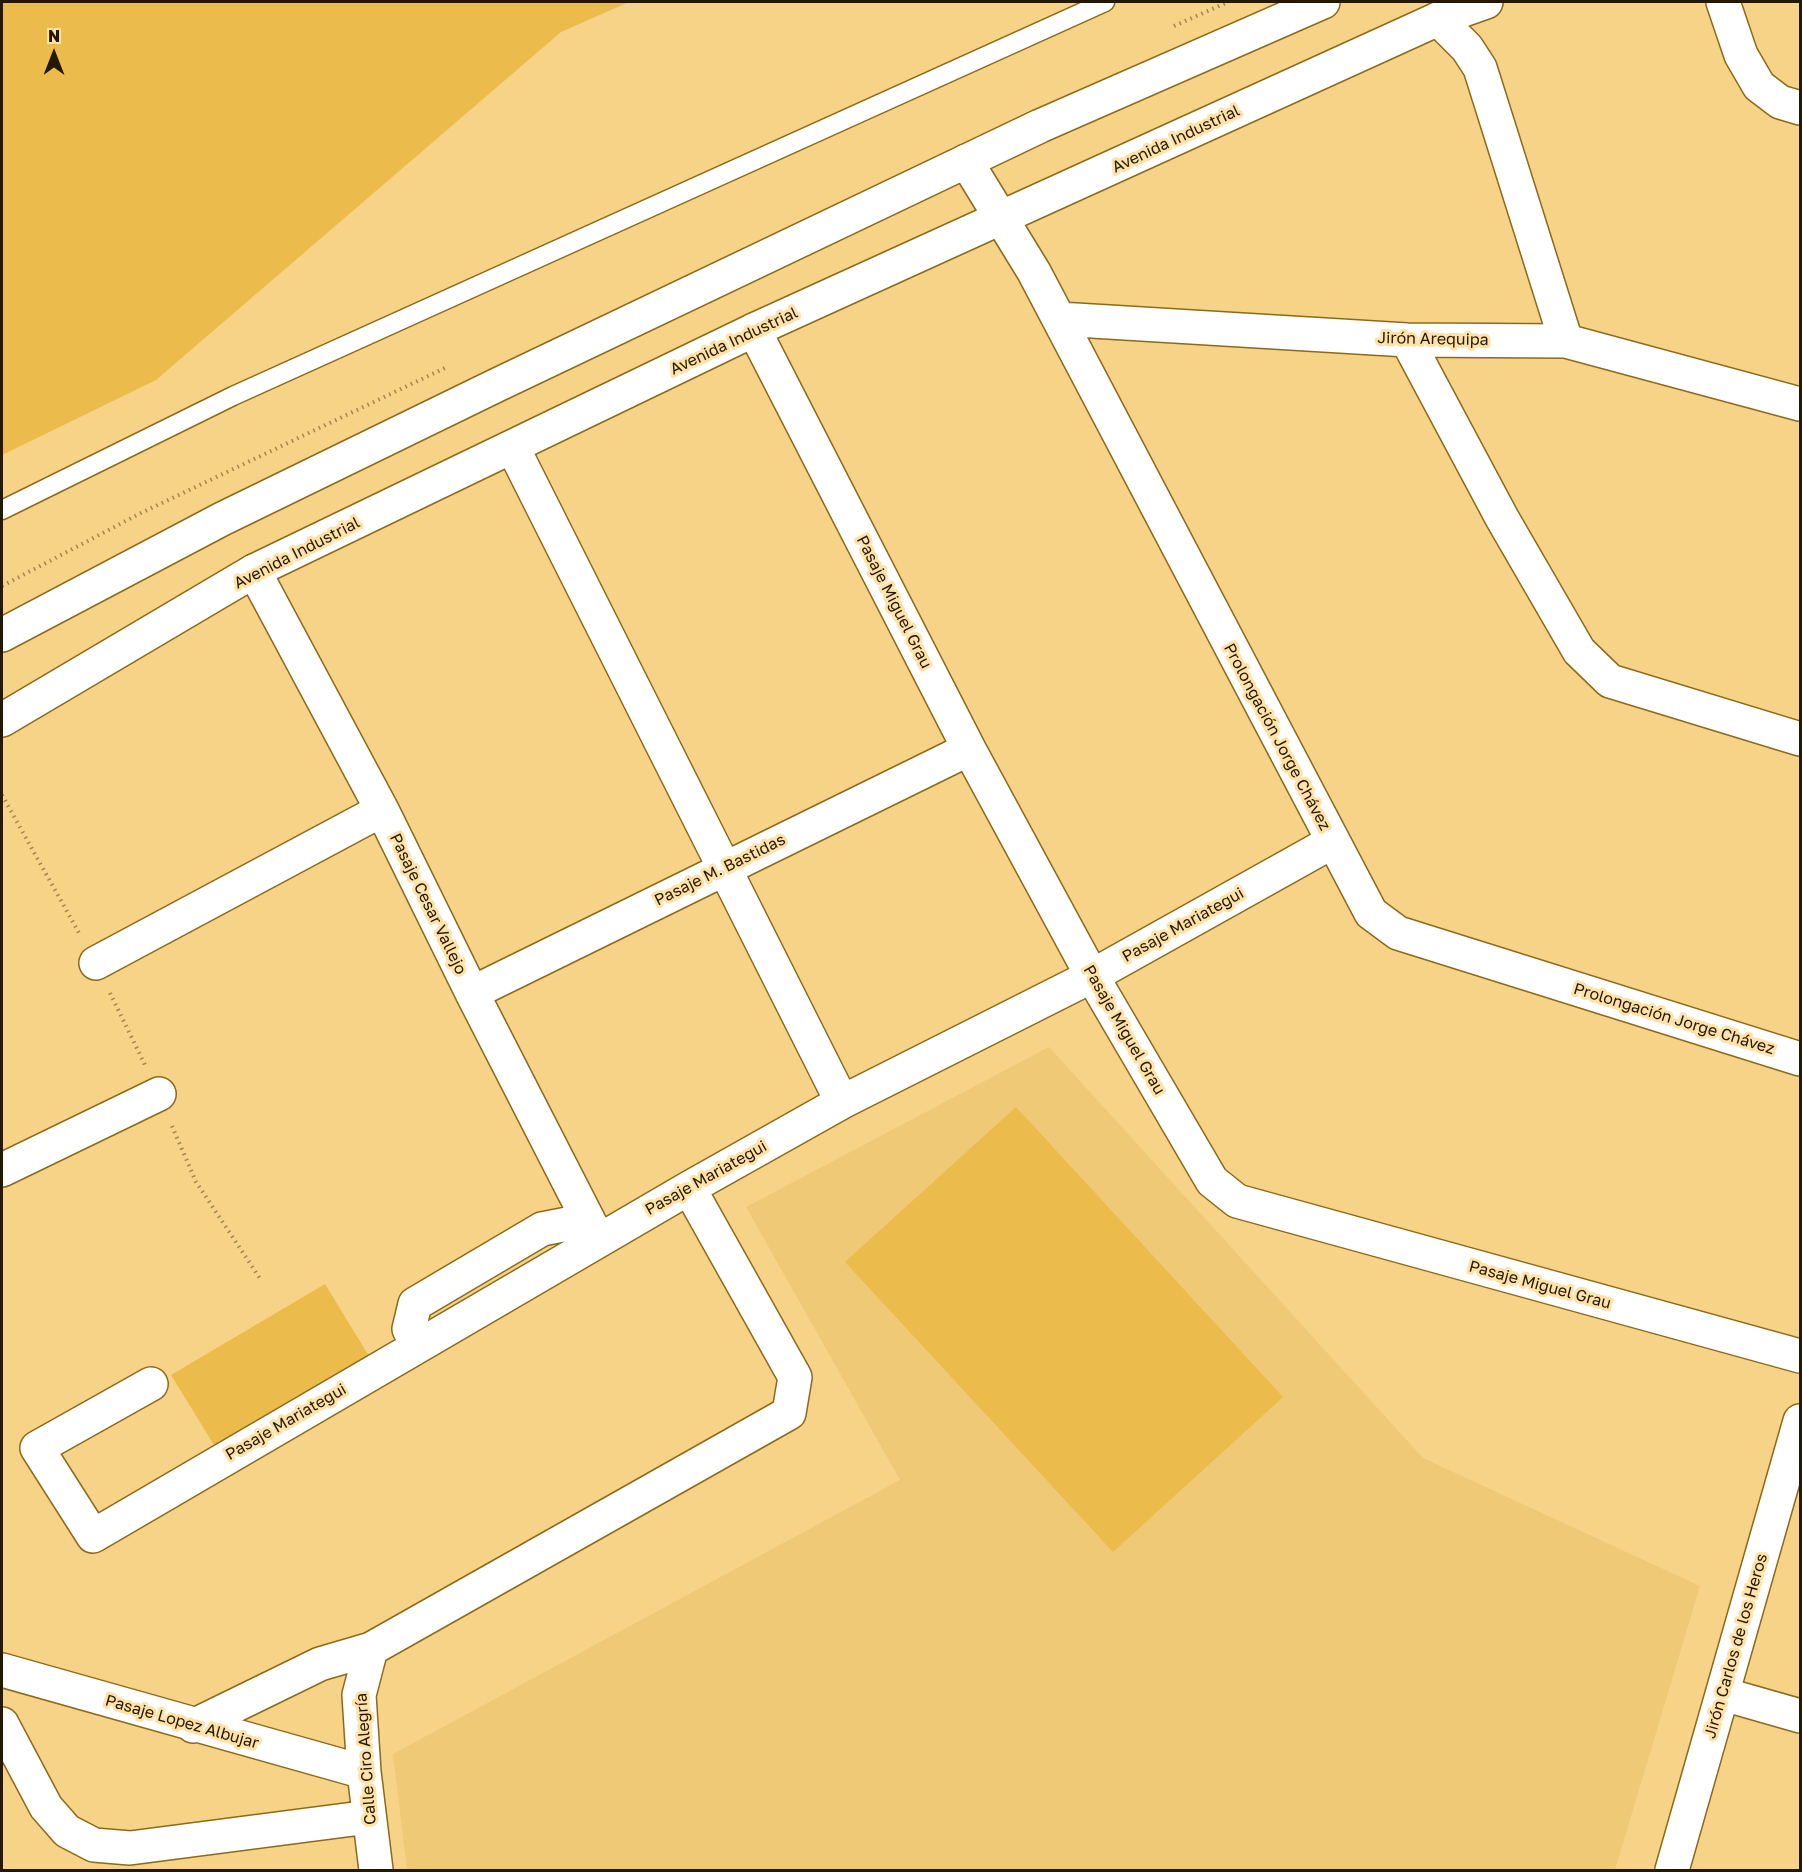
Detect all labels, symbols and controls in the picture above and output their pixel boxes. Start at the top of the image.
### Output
north arrow [24,24,84,84]
text: N [48,26,60,46]
street label: Avenida Industrial [1109,101,1243,177]
street label: Avenida Industrial [667,303,801,379]
street label: Jirón Arequipa [1377,328,1489,350]
street label: Avenida Industrial [231,513,363,593]
street label: Pasaje Miguel Grau [852,532,936,672]
street label: Prolongación Jorge Chávez [1219,640,1335,834]
street label: Pasaje Cesar Vallejo [386,830,470,978]
street label: Pasaje M. Bastidas [651,830,789,910]
street label: Pasaje Mariategui [1119,884,1247,966]
street label: Pasaje Miguel Grau [1079,962,1169,1098]
street label: Prolongación Jorge Chávez [1571,979,1777,1059]
street label: Pasaje Mariategui [642,1137,770,1219]
street label: Pasaje Miguel Grau [1467,1257,1613,1313]
street label: Pasaje Mariategui [222,1380,350,1464]
street label: Jirón Carlos de los Heros [1700,1551,1772,1741]
street label: Pasaje Lopez Albujar [103,1691,261,1753]
street label: Calle Ciro Alegría [352,1692,380,1826]

